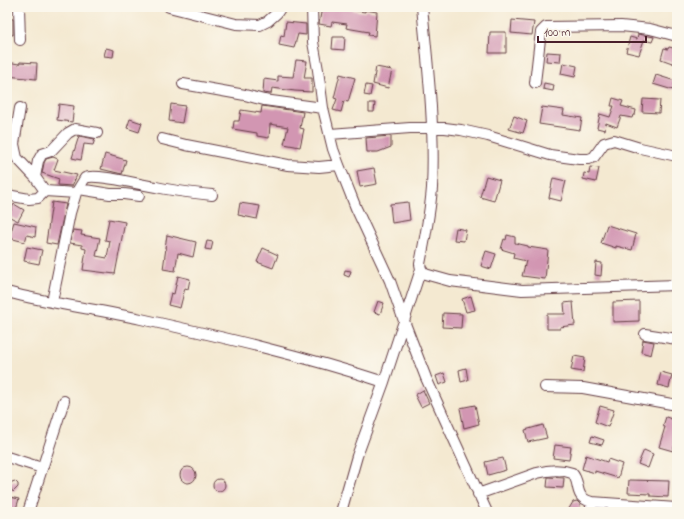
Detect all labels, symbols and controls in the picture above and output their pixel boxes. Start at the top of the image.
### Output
scale bar [538,18,646,44]
text: 100 m [544,24,571,42]

